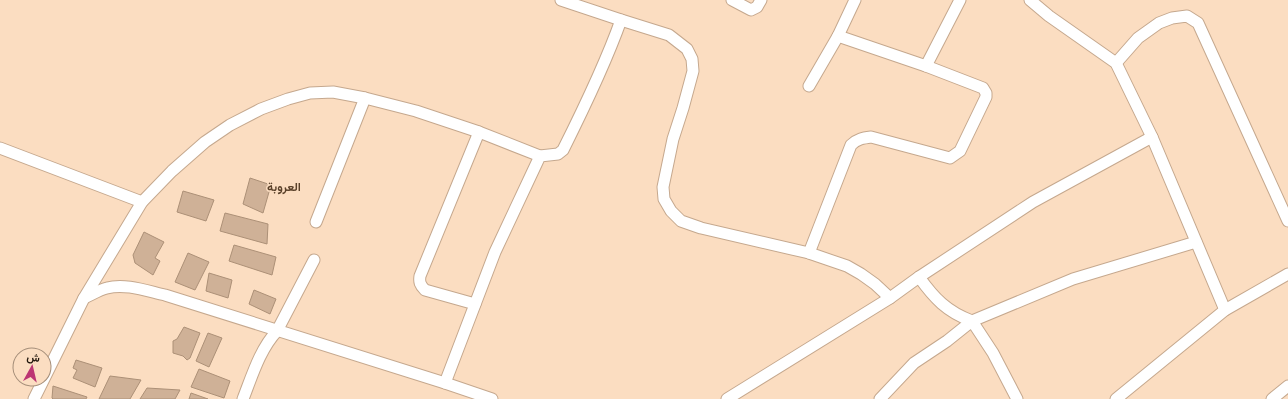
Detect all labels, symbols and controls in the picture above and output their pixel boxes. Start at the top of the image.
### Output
district label: العروبة [267,180,301,195]
north arrow [12,347,52,387]
text: ش [26,350,41,365]

